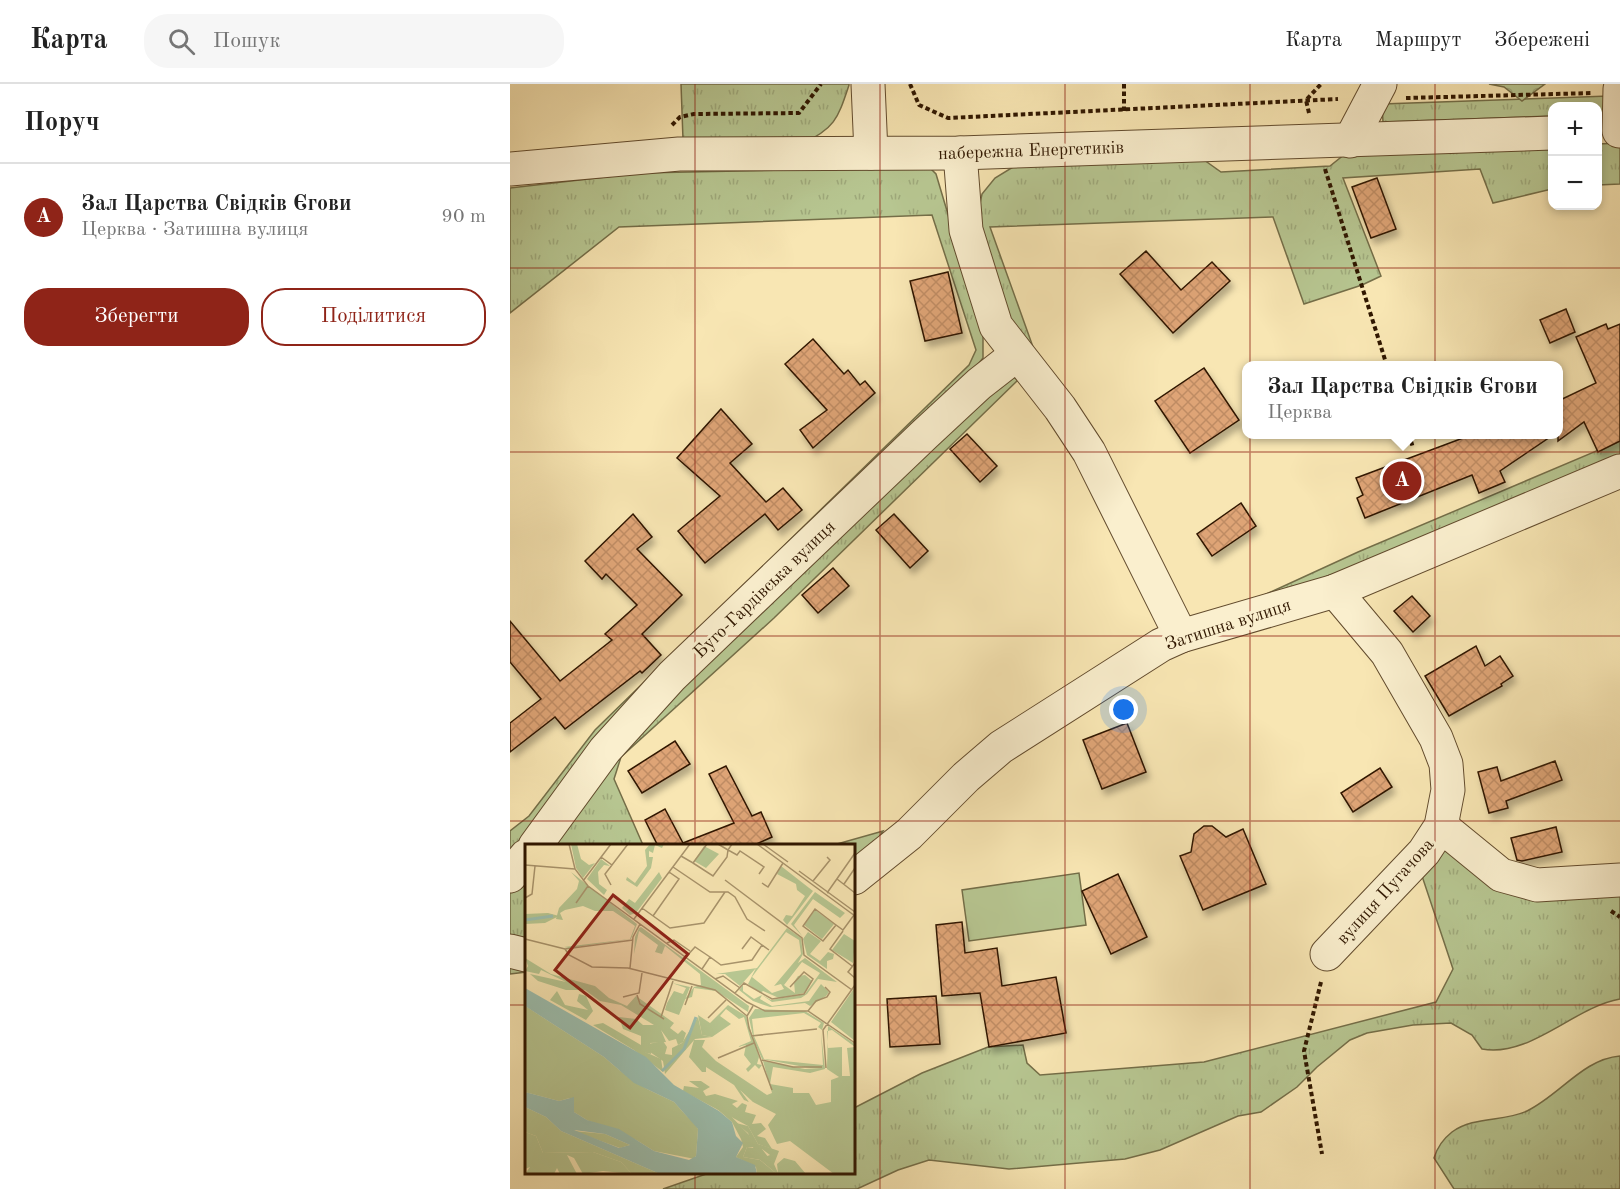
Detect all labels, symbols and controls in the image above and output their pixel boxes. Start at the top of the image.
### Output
search box [144,14,564,68]
icon: search [165,25,198,58]
text: Карта [30,27,108,55]
text: Пошук [213,30,281,52]
text: Карта [1285,30,1342,51]
text: Маршрут [1375,30,1461,51]
text: Збережені [1494,30,1590,51]
map controls [1548,102,1602,210]
button: + [1548,102,1602,156]
text: Поруч [24,110,100,136]
street label: набережна Енергетиків [938,139,1124,163]
button: − [1548,156,1602,210]
text: Зал Царства Свідків Єгови [81,193,352,215]
text: A [36,207,51,227]
text: 90 m [441,207,486,227]
text: Церква · Затишна вулиця [81,220,308,240]
button: Зберегти [24,288,249,346]
button: Поділитися [261,288,486,346]
popup [1242,361,1563,439]
text: Зал Царства Свідків Єгови [1267,376,1538,398]
text: Церква [1267,403,1332,423]
pin: A [1382,458,1422,504]
street label: Буго-Гардівська вулиця [690,518,839,662]
street label: Затишна вулиця [1163,596,1293,654]
your location [1109,695,1138,724]
street label: вулиця Пугачова [1334,835,1438,948]
inset map [525,844,855,1174]

